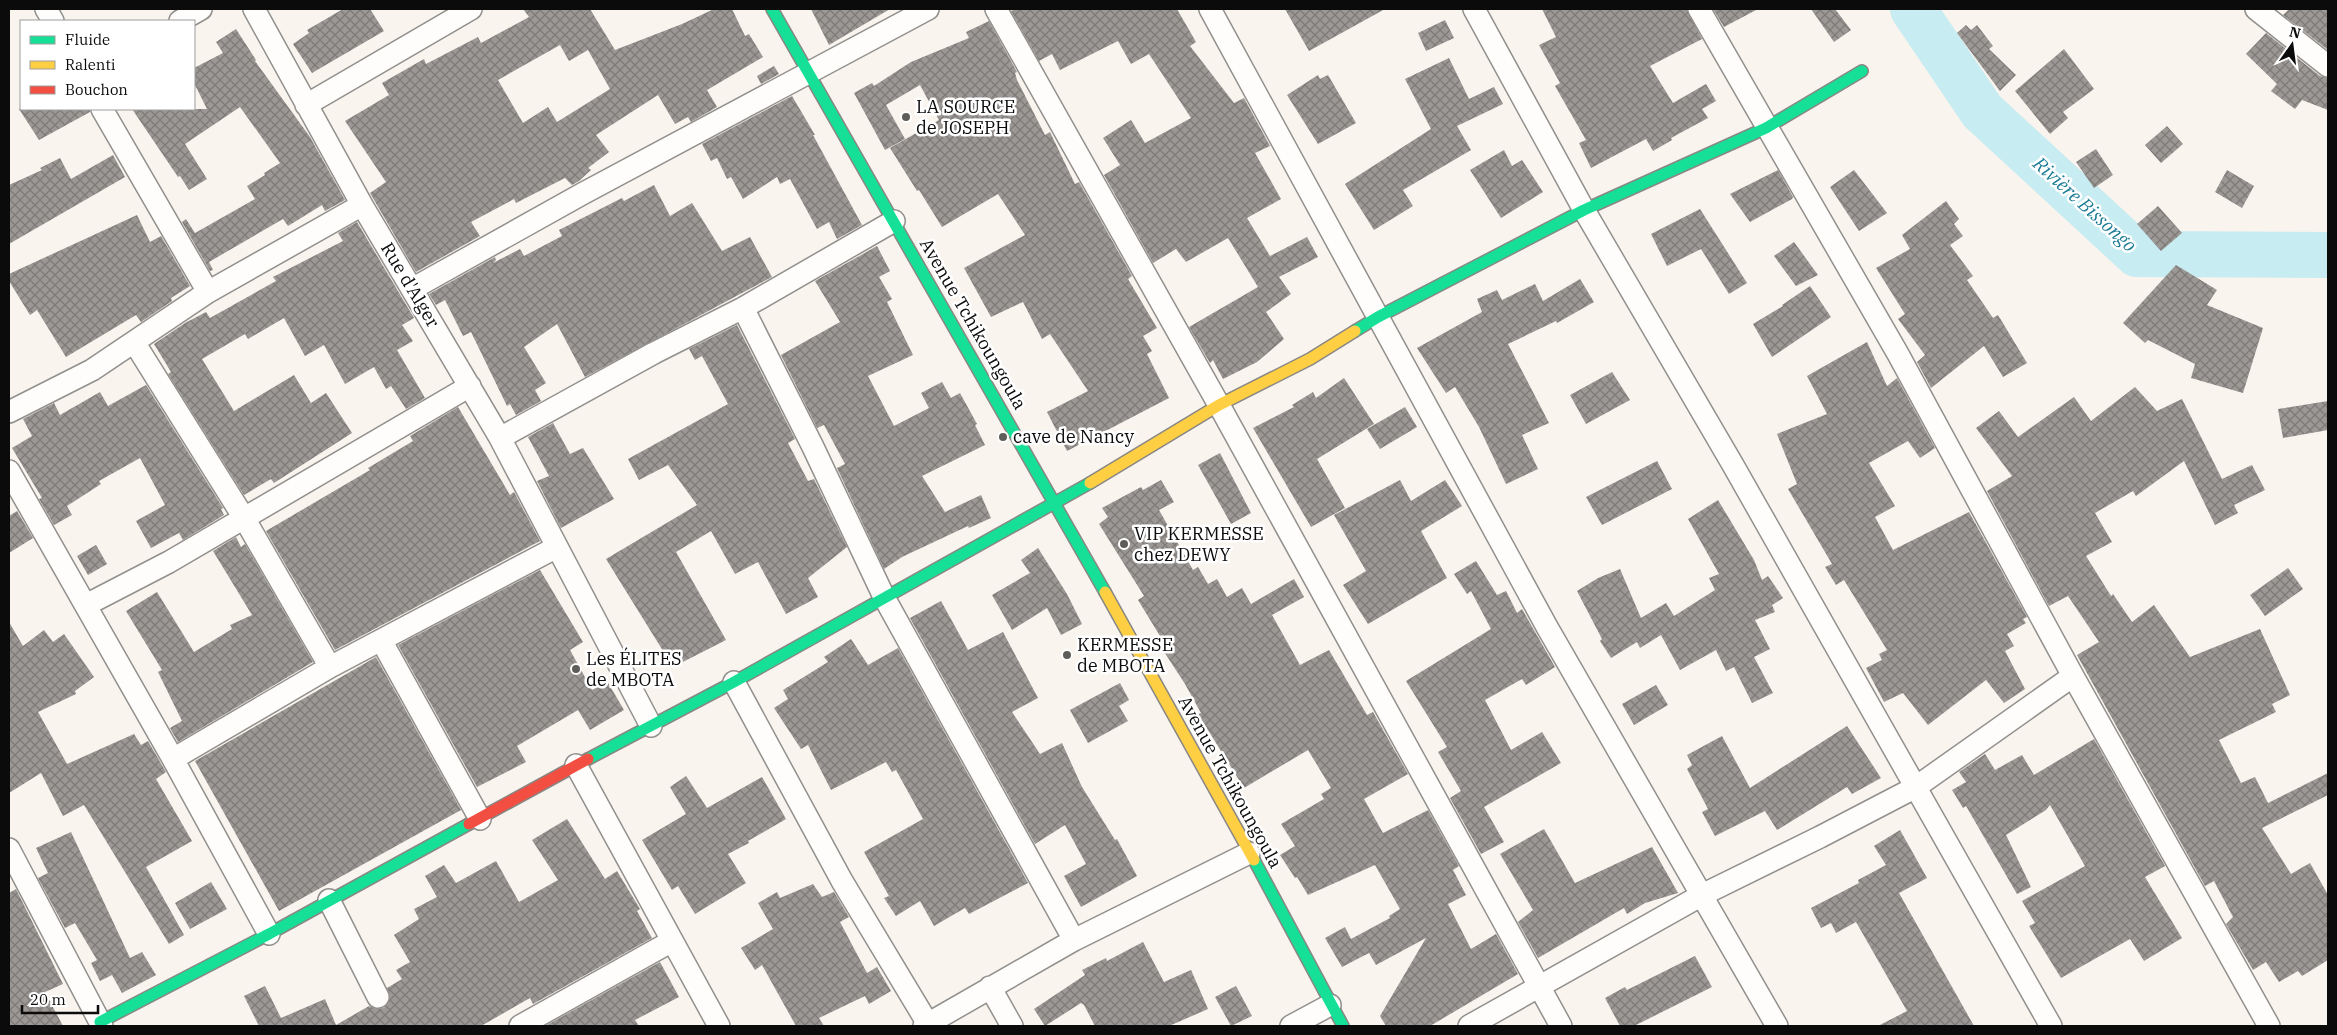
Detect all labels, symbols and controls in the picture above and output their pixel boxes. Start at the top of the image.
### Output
legend [20,20,195,110]
north arrow [2267,20,2317,70]
text: N [2288,22,2303,42]
text: Fluide [65,30,110,49]
text: Ralenti [65,55,116,74]
text: Bouchon [65,80,128,99]
place label: LA SOURCE de JOSEPH [916,95,1015,139]
marker: LA SOURCE de JOSEPH [900,111,912,123]
water label: Rivière Bissongo [2028,151,2142,257]
street label: Avenue Tchikoungoula [915,234,1032,414]
street label: Rue d'Alger [376,238,445,332]
place label: cave de Nancy [1013,425,1134,448]
marker: cave de Nancy [997,431,1009,443]
place label: VIP KERMESSE chez DEWY [1134,522,1264,566]
marker: VIP KERMESSE chez DEWY [1118,538,1130,550]
place label: KERMESSE de MBOTA [1077,633,1173,677]
place label: Les ÉLITES de MBOTA [586,647,682,691]
marker: KERMESSE de MBOTA [1061,649,1073,661]
marker: Les ÉLITES de MBOTA [570,663,582,675]
street label: Avenue Tchikoungoula [1173,691,1288,872]
scale bar [22,982,99,1014]
text: 20 m [30,990,66,1009]

